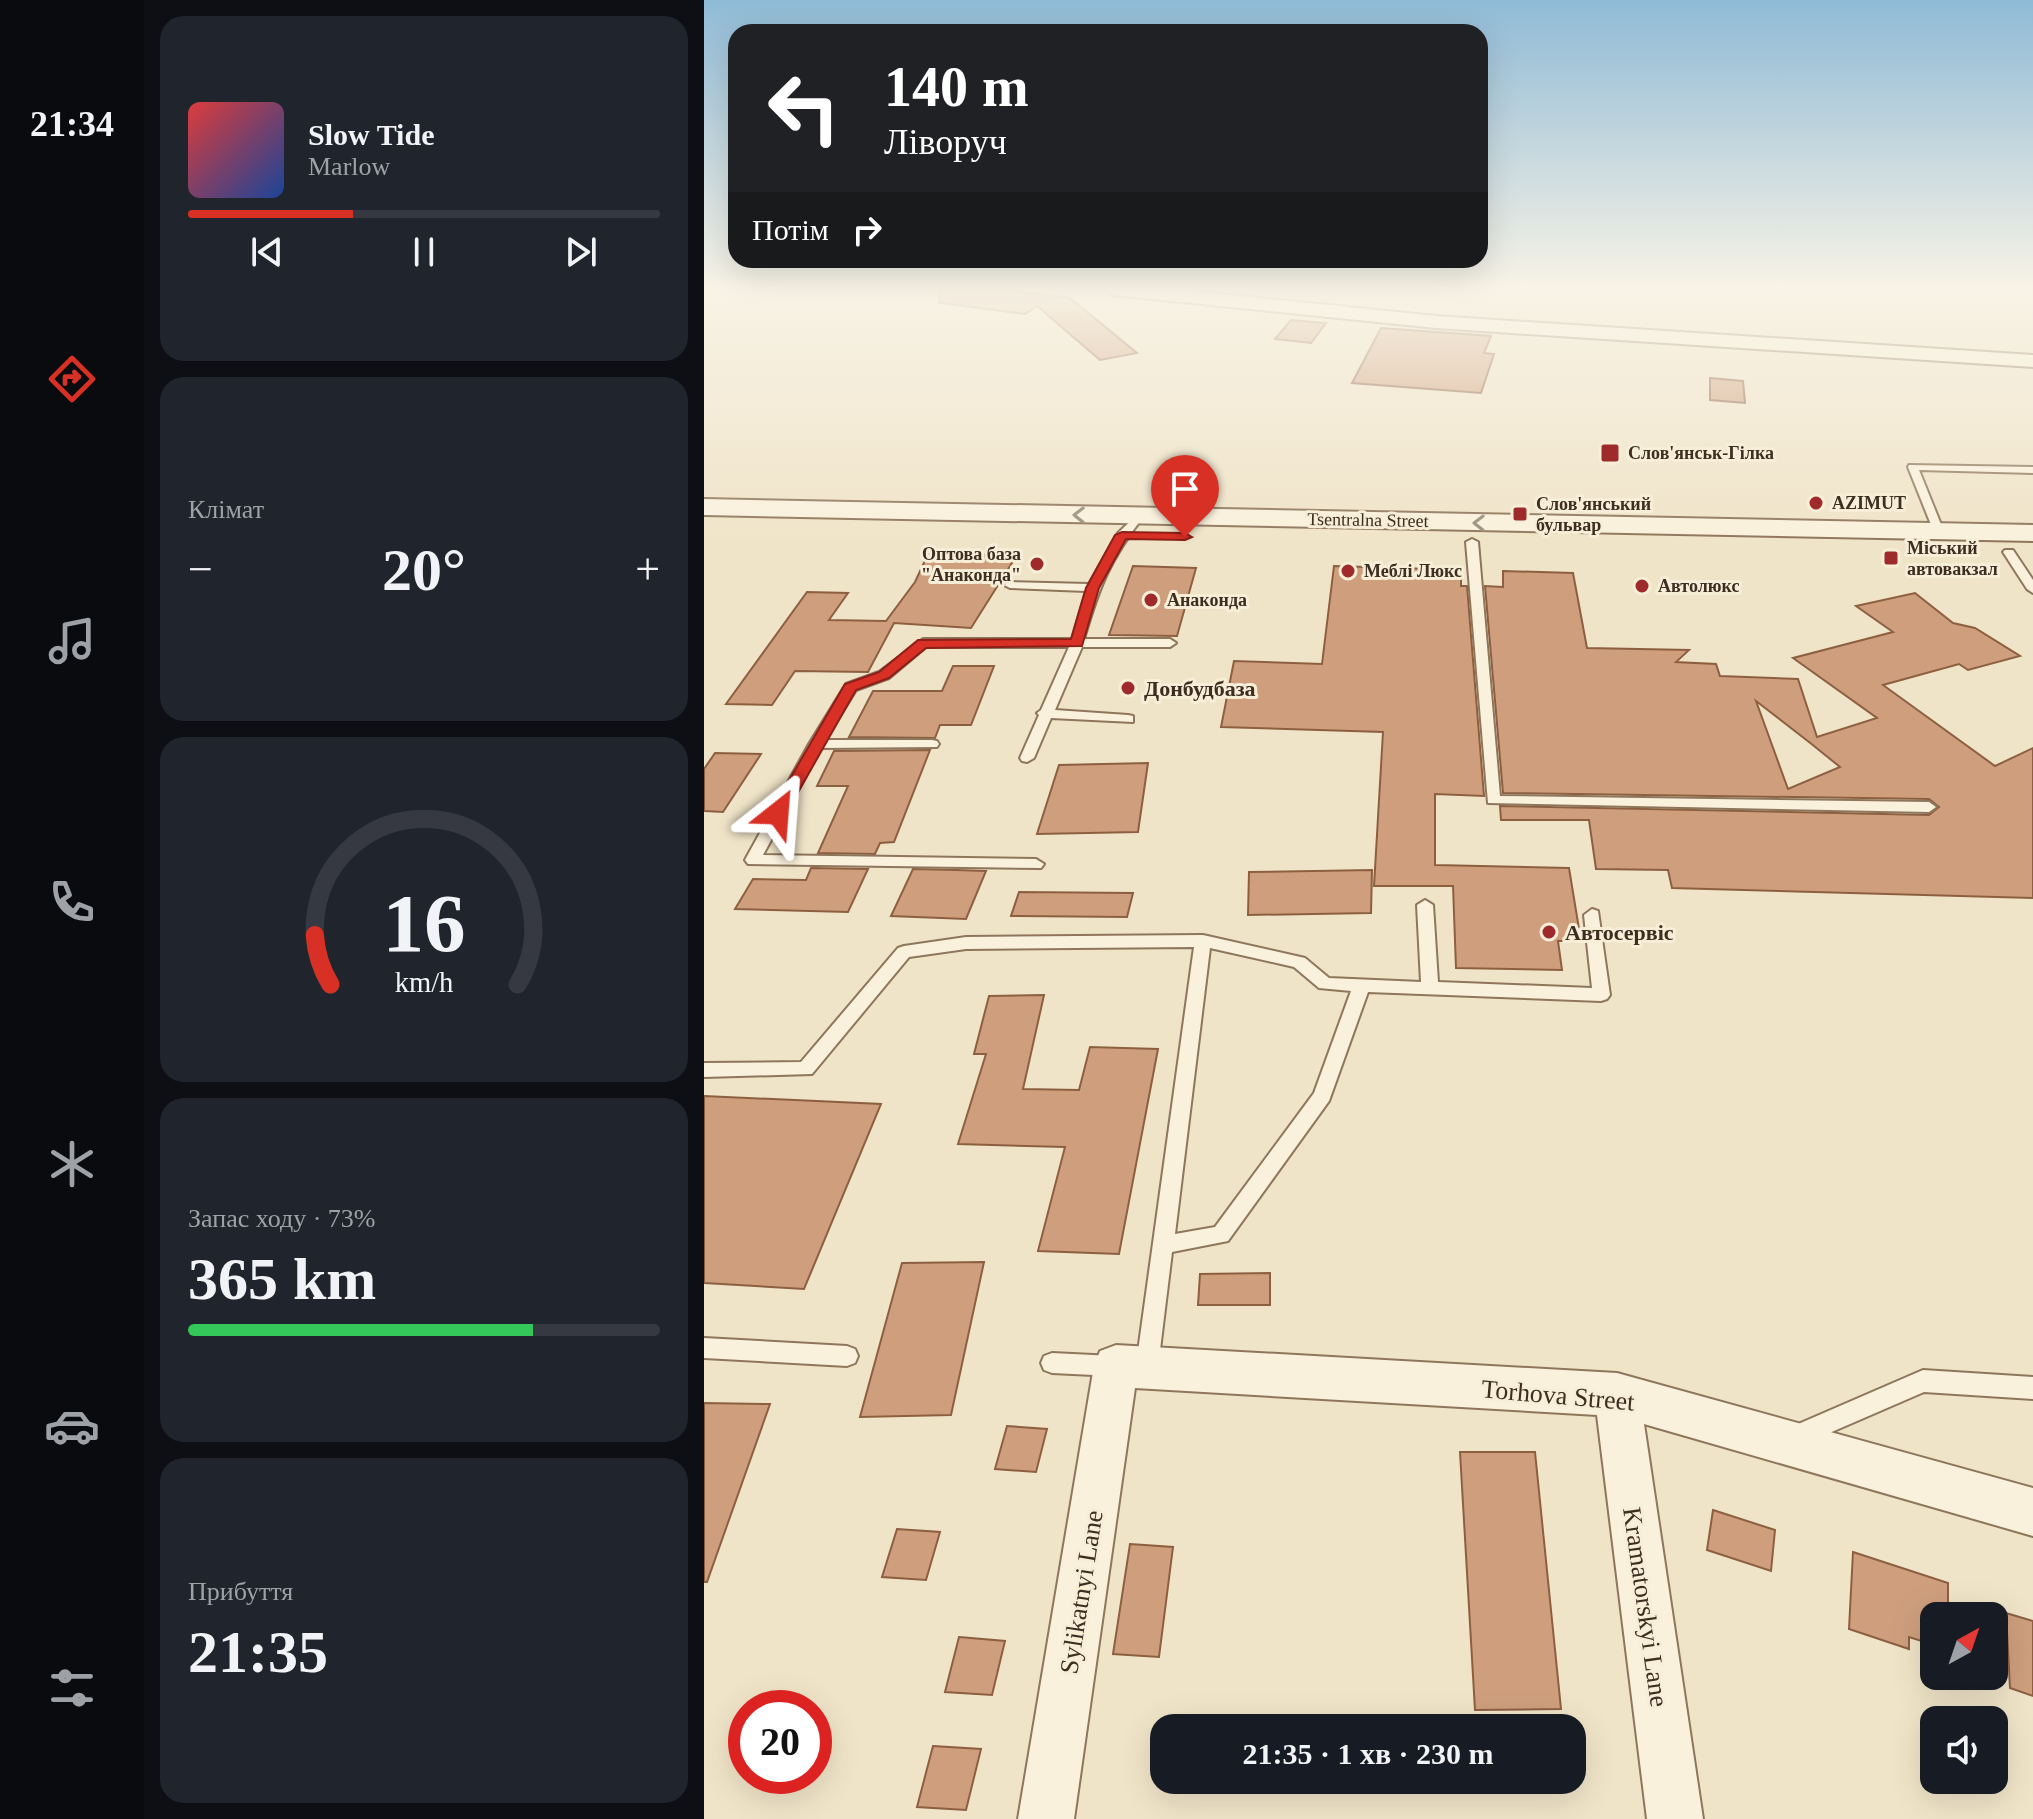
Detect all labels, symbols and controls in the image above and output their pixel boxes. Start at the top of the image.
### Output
icon: left [752,56,856,160]
text: 140 m [884,56,1029,118]
text: 21:34 [30,104,114,144]
text: Slow Tide [308,118,434,151]
text: Ліворуч [884,122,1007,162]
text: Marlow [308,152,390,181]
icon: right [845,208,889,252]
text: Потім [752,213,829,246]
icon: previous [245,230,289,274]
icon: pause [402,230,446,274]
icon: next [559,230,603,274]
icon: directions [44,351,100,407]
marker: Слов'янськ-Гілка [1599,442,1621,464]
place label: Слов'янськ-Гілка [1628,443,1774,463]
pin [1151,455,1219,537]
icon: arrive [1163,467,1207,511]
place label: AZIMUT [1832,493,1906,513]
place label: Слов'янський бульвар [1536,494,1651,535]
marker: AZIMUT [1807,494,1825,512]
text: Клімат [188,495,264,524]
marker: Слов'янський бульвар [1511,505,1529,523]
one-way arrow [1072,506,1085,524]
street label: Tsentralna Street [1307,509,1429,531]
one-way arrow [1472,514,1485,531]
text: 20° [382,537,466,603]
place label: Міський автовакзал [1907,538,1998,579]
place label: Оптова база "Анаконда" [921,544,1021,585]
text: − [188,545,213,594]
text: + [635,545,660,594]
marker: Міський автовакзал [1882,549,1900,567]
marker: Оптова база "Анаконда" [1028,555,1046,573]
place label: Меблі Люкс [1364,561,1462,581]
marker: Меблі Люкс [1339,562,1357,580]
place label: Автолюкс [1658,576,1739,596]
marker: Автолюкс [1633,577,1651,595]
place label: Анаконда [1167,590,1247,610]
marker: Анаконда [1142,591,1160,609]
icon: music [44,613,100,669]
place label: Донбудбаза [1144,676,1256,701]
marker: Донбудбаза [1119,679,1137,697]
position arrow [736,771,820,855]
icon: phone [44,874,100,930]
text: 16 [382,877,466,969]
place label: Автосервіс [1565,920,1674,945]
marker: Автосервіс [1540,923,1558,941]
text: km/h [395,968,453,999]
icon: climate [44,1136,100,1192]
text: Запас ходу · 73% [188,1204,376,1233]
text: 365 km [188,1246,376,1312]
street label: Torhova Street [1480,1374,1636,1417]
icon: car [44,1398,100,1454]
street label: Kramatorskyi Lane [1617,1505,1674,1709]
street label: Sylikatnyi Lane [1054,1508,1109,1676]
text: Прибуття [188,1577,293,1606]
north arrow [1920,1602,2008,1690]
map controls [1920,1602,2008,1794]
text: 21:35 [188,1619,328,1685]
icon: filters [44,1660,100,1716]
speed limit sign: 20 [728,1690,832,1794]
button: sound [1920,1706,2008,1794]
text: 21:35 · 1 хв · 230 m [1242,1737,1494,1770]

